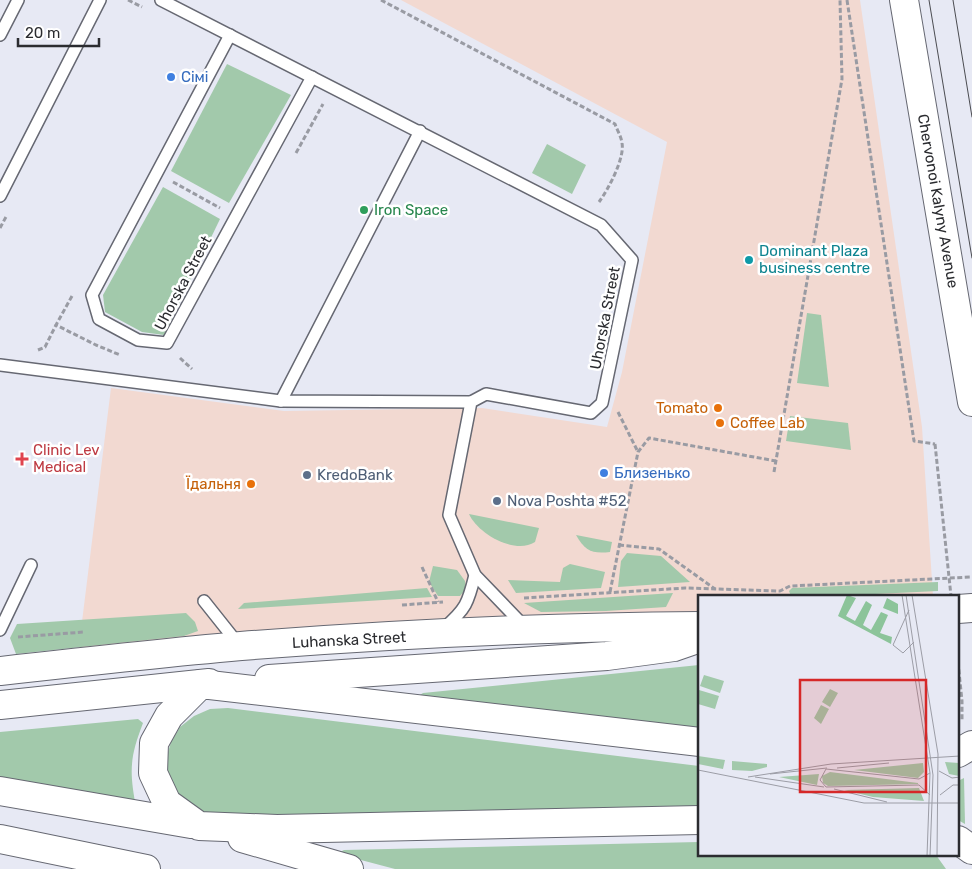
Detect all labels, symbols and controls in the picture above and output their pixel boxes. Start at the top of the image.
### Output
scale bar [18,15,99,47]
text: 20 m [25,24,60,42]
place label: Сімі [181,68,208,86]
marker: Сімі [165,71,177,83]
street label: Chervonoi Kalyny Avenue [914,113,962,289]
place label: Iron Space [374,201,448,219]
marker: Iron Space [358,204,370,216]
street label: Uhorska Street [151,233,216,333]
place label: Dominant Plaza business centre [759,242,870,277]
marker: Dominant Plaza business centre [743,254,755,266]
street label: Uhorska Street [586,265,624,371]
place label: Tomato [656,399,708,417]
marker: Tomato [712,402,724,414]
place label: Coffee Lab [730,414,805,432]
marker: Coffee Lab [714,417,726,429]
place label: Clinic Lev Medical [33,441,100,476]
marker: Clinic Lev Medical [15,452,29,466]
place label: Близенько [614,464,690,482]
place label: KredoBank [317,466,393,484]
marker: Близенько [598,467,610,479]
marker: KredoBank [301,469,313,481]
place label: Їдальня [186,475,241,493]
marker: Їдальня [245,478,257,490]
place label: Nova Poshta #52 [507,492,627,510]
marker: Nova Poshta #52 [491,495,503,507]
inset map [698,595,960,856]
street label: Luhanska Street [291,628,407,652]

